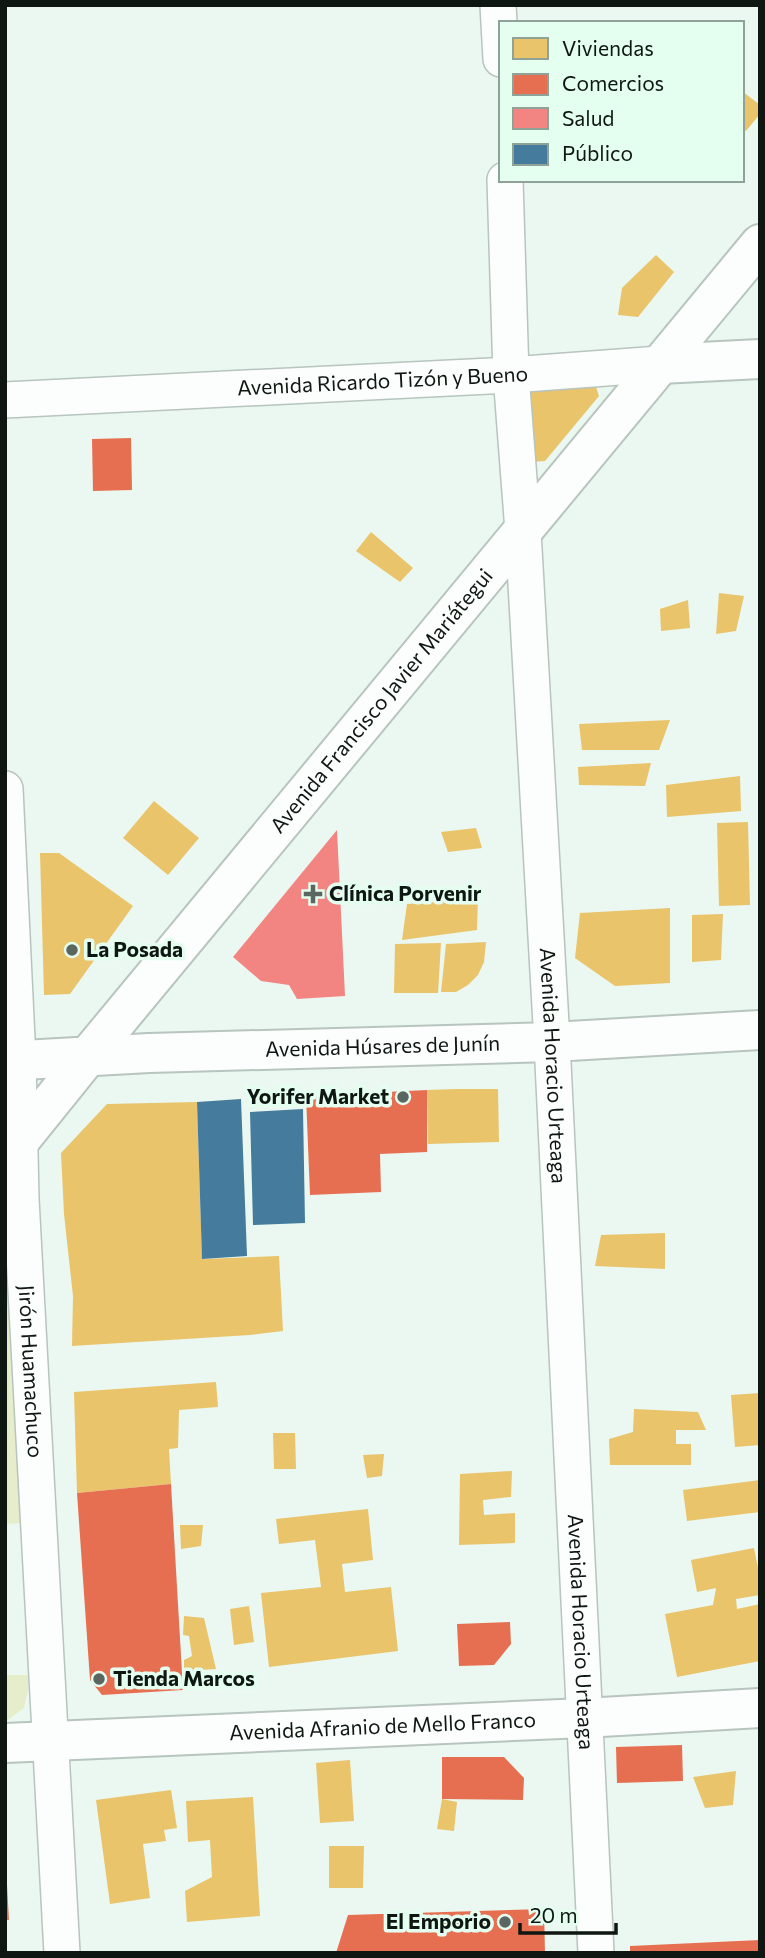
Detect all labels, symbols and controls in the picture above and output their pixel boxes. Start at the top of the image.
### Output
legend [499,21,744,182]
text: Viviendas [562,35,654,60]
text: Comercios [562,70,664,95]
text: Salud [562,105,615,130]
text: Público [562,140,633,165]
street label: Avenida Ricardo Tizón y Bueno [236,360,529,400]
street label: Avenida Francisco Javier Mariátegui [264,563,497,837]
place label: Clínica Porvenir [329,880,482,905]
marker: Clínica Porvenir [303,884,323,904]
place label: La Posada [86,936,183,961]
marker: La Posada [64,942,80,958]
street label: Avenida Horacio Urteaga [536,947,573,1184]
street label: Avenida Húsares de Junín [265,1029,501,1061]
place label: Yorifer Market [247,1083,389,1108]
marker: Yorifer Market [395,1089,411,1105]
street label: Jirón Huamachuco [15,1284,49,1458]
street label: Avenida Horacio Urteaga [564,1513,600,1750]
place label: Tienda Marcos [113,1665,255,1690]
marker: Tienda Marcos [91,1671,107,1687]
street label: Avenida Afranio de Mello Franco [229,1706,536,1744]
scale bar [520,1892,616,1936]
text: 20 m [530,1902,578,1927]
place label: El Emporio [386,1908,491,1933]
marker: El Emporio [497,1914,513,1930]

